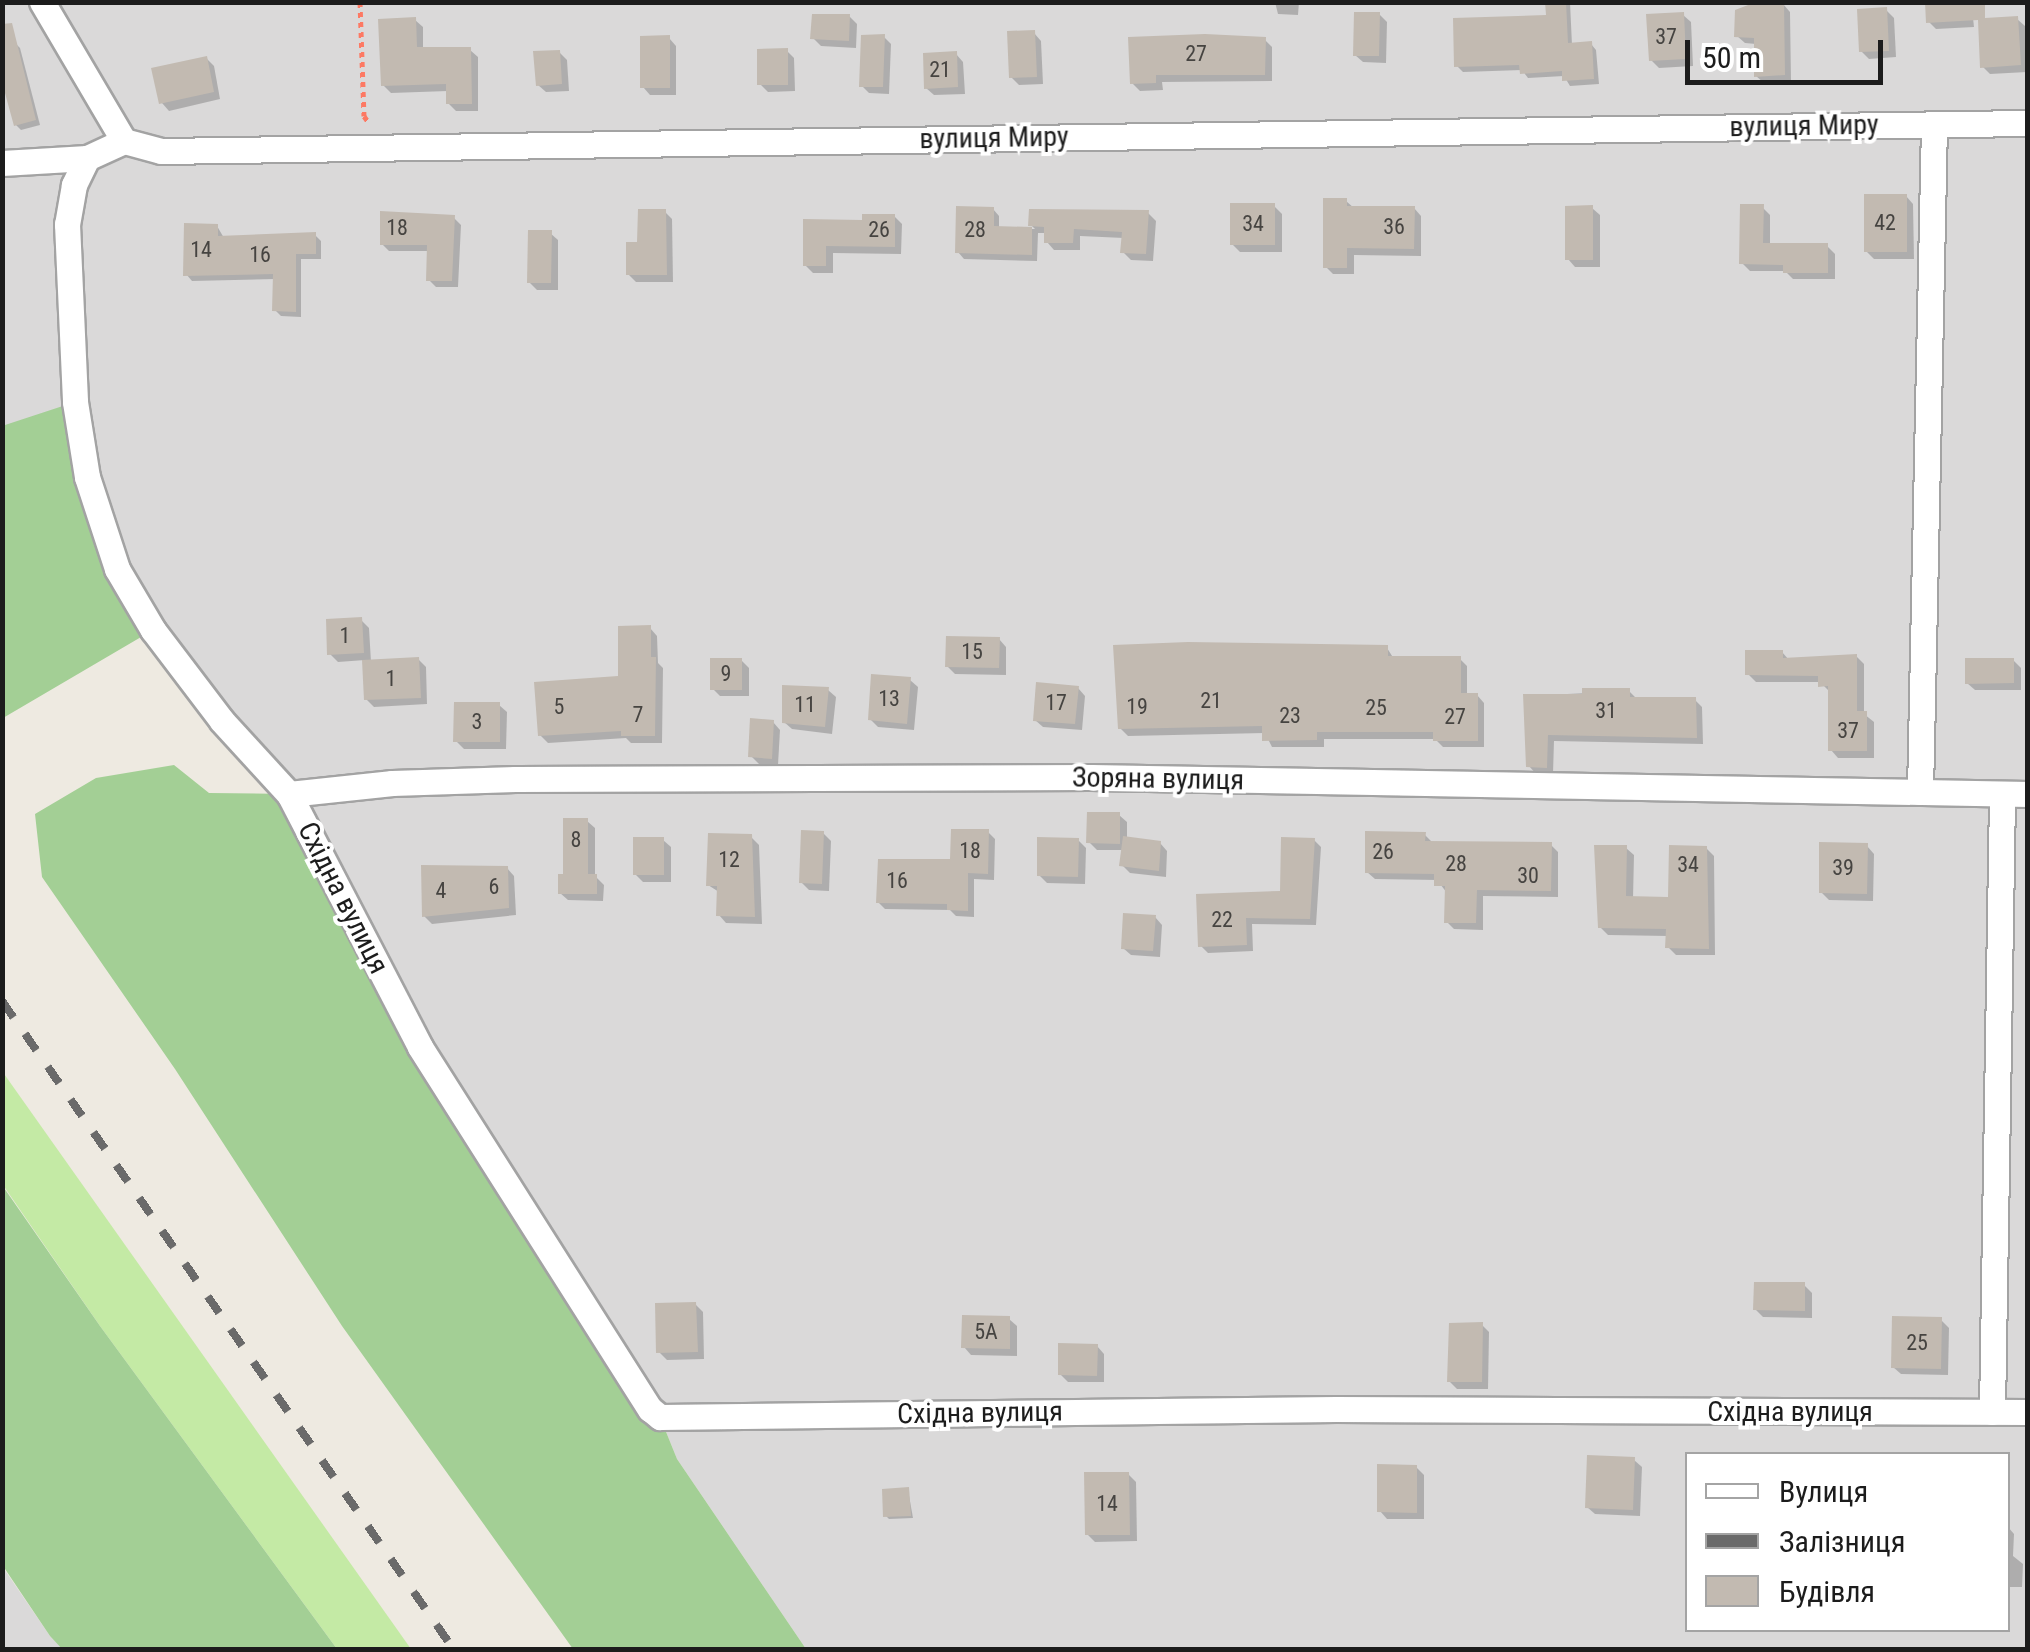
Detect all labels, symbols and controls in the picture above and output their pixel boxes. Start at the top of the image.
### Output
scale bar [1690,20,1888,82]
house number: 37 [1655,24,1677,50]
text: 50 m [1702,40,1761,75]
house number: 27 [1185,41,1207,67]
house number: 21 [929,57,951,83]
street label: вулиця Миру [1729,108,1879,144]
street label: вулиця Миру [919,120,1069,156]
house number: 42 [1874,210,1896,236]
house number: 34 [1242,211,1264,237]
house number: 36 [1383,214,1405,240]
house number: 18 [386,215,408,241]
house number: 26 [868,217,890,243]
house number: 28 [964,217,986,243]
house number: 14 [190,237,212,263]
house number: 16 [249,242,271,268]
house number: 1 [340,623,350,649]
house number: 15 [961,639,983,665]
house number: 9 [721,661,731,687]
house number: 1 [386,666,396,692]
house number: 13 [878,686,900,712]
house number: 21 [1200,688,1222,714]
house number: 17 [1045,690,1067,716]
house number: 11 [794,692,816,718]
house number: 5 [554,694,564,720]
house number: 19 [1126,694,1148,720]
house number: 25 [1365,695,1387,721]
house number: 31 [1595,698,1617,724]
house number: 7 [633,702,643,728]
house number: 23 [1279,703,1301,729]
house number: 27 [1444,704,1466,730]
house number: 3 [472,709,482,735]
house number: 37 [1837,718,1859,744]
street label: Зоряна вулиця [1072,761,1244,797]
street label: Східна вулиця [290,817,396,979]
house number: 8 [571,827,581,853]
house number: 18 [959,838,981,864]
house number: 26 [1372,839,1394,865]
house number: 12 [718,847,740,873]
house number: 28 [1445,851,1467,877]
house number: 34 [1677,852,1699,878]
house number: 39 [1832,855,1854,881]
house number: 30 [1517,863,1539,889]
house number: 16 [886,868,908,894]
house number: 6 [489,874,499,900]
house number: 4 [436,878,446,904]
house number: 22 [1211,907,1233,933]
house number: 5А [974,1319,998,1345]
house number: 25 [1906,1330,1928,1356]
street label: Східна вулиця [897,1395,1063,1431]
street label: Східна вулиця [1707,1395,1873,1429]
legend [1685,1452,2010,1632]
text: Вулиця [1779,1474,1868,1509]
house number: 14 [1096,1491,1118,1517]
text: Залізниця [1779,1524,1905,1559]
text: Будівля [1779,1574,1875,1609]

